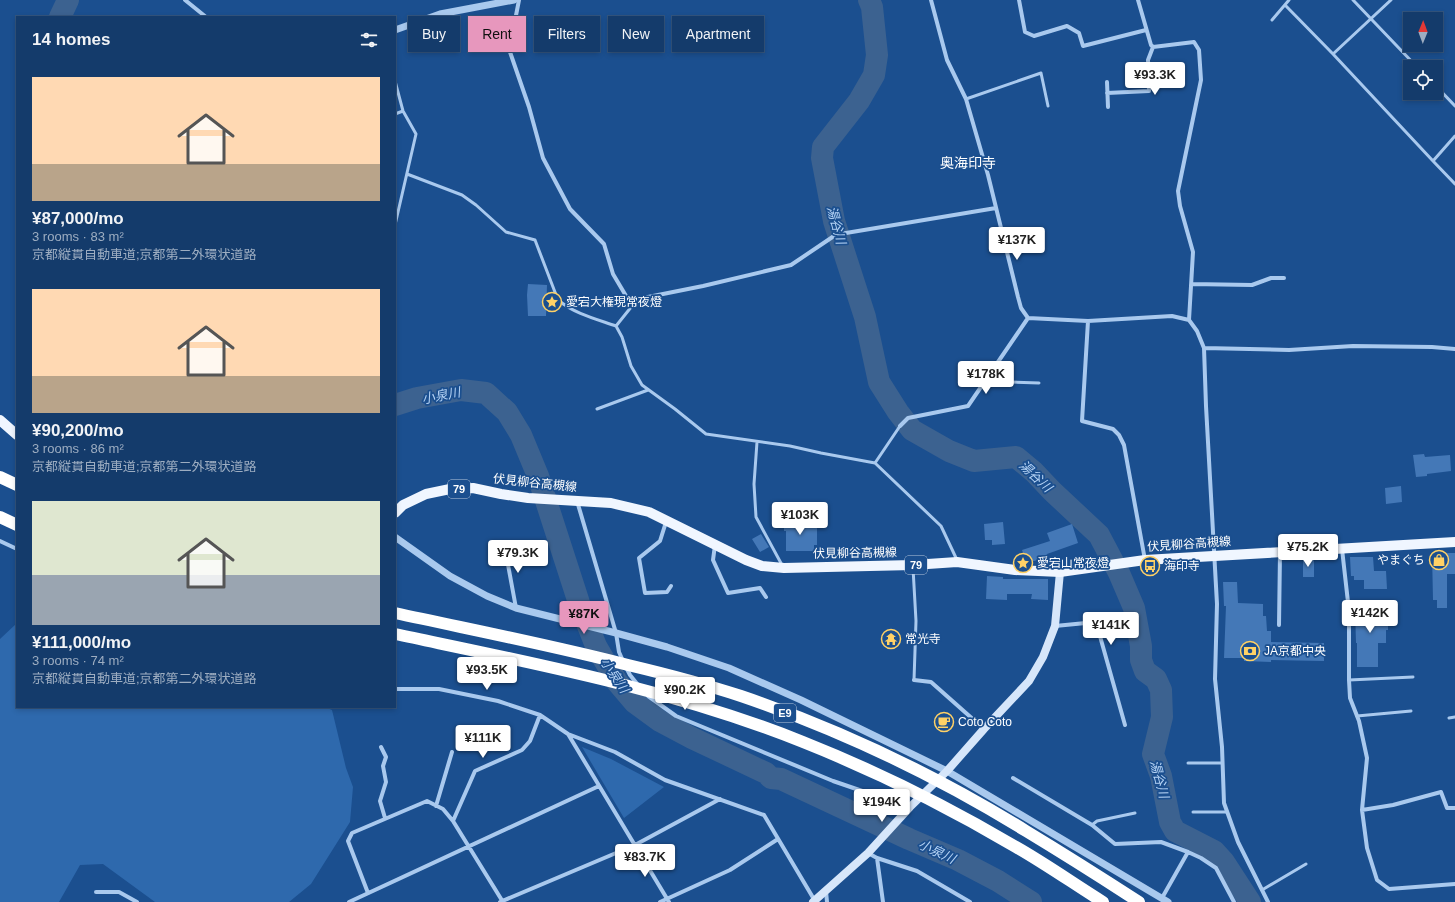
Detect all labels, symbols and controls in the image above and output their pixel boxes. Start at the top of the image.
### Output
north arrow [1403,12,1443,52]
map controls [1403,12,1443,100]
chip: Buy [408,16,460,52]
chip: Rent [468,16,526,52]
chip: Filters [534,16,600,52]
chip: New [608,16,664,52]
chip: Apartment [672,16,764,52]
icon: filters [358,29,380,51]
text: 14 homes [32,30,110,49]
button: locate [1403,60,1443,100]
pin: ¥93.3K [1122,62,1188,96]
text: ¥93.3K [1134,67,1176,82]
icon: home [170,103,242,175]
district label: 奥海印寺 [940,155,996,171]
water label: 湯谷川 [824,204,849,248]
text: ¥87,000/mo [32,209,124,228]
pin: ¥137K [989,227,1045,261]
text: 3 rooms · 83 m² [32,229,124,244]
text: ¥137K [998,232,1036,247]
text: 京都縦貫自動車道;京都第二外環状道路 [32,247,257,262]
place icon: 愛宕大権現常夜燈 [541,291,563,313]
place label: 愛宕大権現常夜燈 [566,295,662,309]
icon: home [170,315,242,387]
pin: ¥178K [958,361,1014,395]
text: ¥178K [967,366,1005,381]
water label: 小泉川 [421,384,464,407]
text: ¥90,200/mo [32,421,124,440]
text: 3 rooms · 86 m² [32,441,124,456]
water label: 湯谷川 [1016,458,1056,497]
text: 京都縦貫自動車道;京都第二外環状道路 [32,459,257,474]
street label: 伏見柳谷高槻線 [492,472,578,494]
road number: 79 [448,480,470,498]
pin: ¥103K [772,502,828,536]
text: ¥103K [781,507,819,522]
icon: home [170,527,242,599]
street label: 伏見柳谷高槻線 [1147,534,1231,554]
pin: ¥75.2K [1275,534,1341,568]
text: ¥75.2K [1287,539,1329,554]
pin: ¥79.3K [485,540,551,574]
text: ¥79.3K [497,545,539,560]
street label: 伏見柳谷高槻線 [813,545,897,561]
shop icon: やまぐち [1428,549,1450,571]
place icon: 愛宕山常夜燈 [1012,552,1034,574]
place label: やまぐち [1377,553,1425,567]
bus stop icon: 海印寺 [1139,555,1161,577]
road number: 79 [905,556,927,574]
place label: 愛宕山常夜燈 [1037,556,1109,570]
place label: 海印寺 [1164,559,1200,573]
pin: ¥142K [1342,600,1398,634]
pin: ¥87K [560,601,608,635]
text: ¥142K [1351,605,1389,620]
text: ¥87K [568,606,600,621]
pin: ¥141K [1083,612,1139,646]
text: ¥141K [1092,617,1130,632]
temple icon: 常光寺 [880,628,902,650]
place label: 常光寺 [905,632,941,646]
text: ¥111,000/mo [32,633,131,652]
bank icon: JA京都中央 [1239,640,1261,662]
place label: JA京都中央 [1264,644,1326,658]
text: 3 rooms · 74 m² [32,653,124,668]
water label: 小泉川 [597,655,633,697]
pin: ¥93.5K [454,657,520,691]
text: ¥93.5K [466,662,508,677]
text: 京都縦貫自動車道;京都第二外環状道路 [32,671,257,686]
pin: ¥90.2K [652,677,718,711]
text: ¥90.2K [664,682,706,697]
road number: E9 [774,704,796,722]
cafe icon: Coto Coto [933,711,955,733]
place label: Coto Coto [958,715,1012,729]
pin: ¥111K [455,725,511,759]
text: ¥111K [465,730,501,745]
water label: 湯谷川 [1147,758,1172,802]
pin: ¥194K [854,789,910,823]
text: ¥194K [863,794,901,809]
water label: 小泉川 [916,836,959,867]
pin: ¥83.7K [612,844,678,878]
text: ¥83.7K [624,849,666,864]

